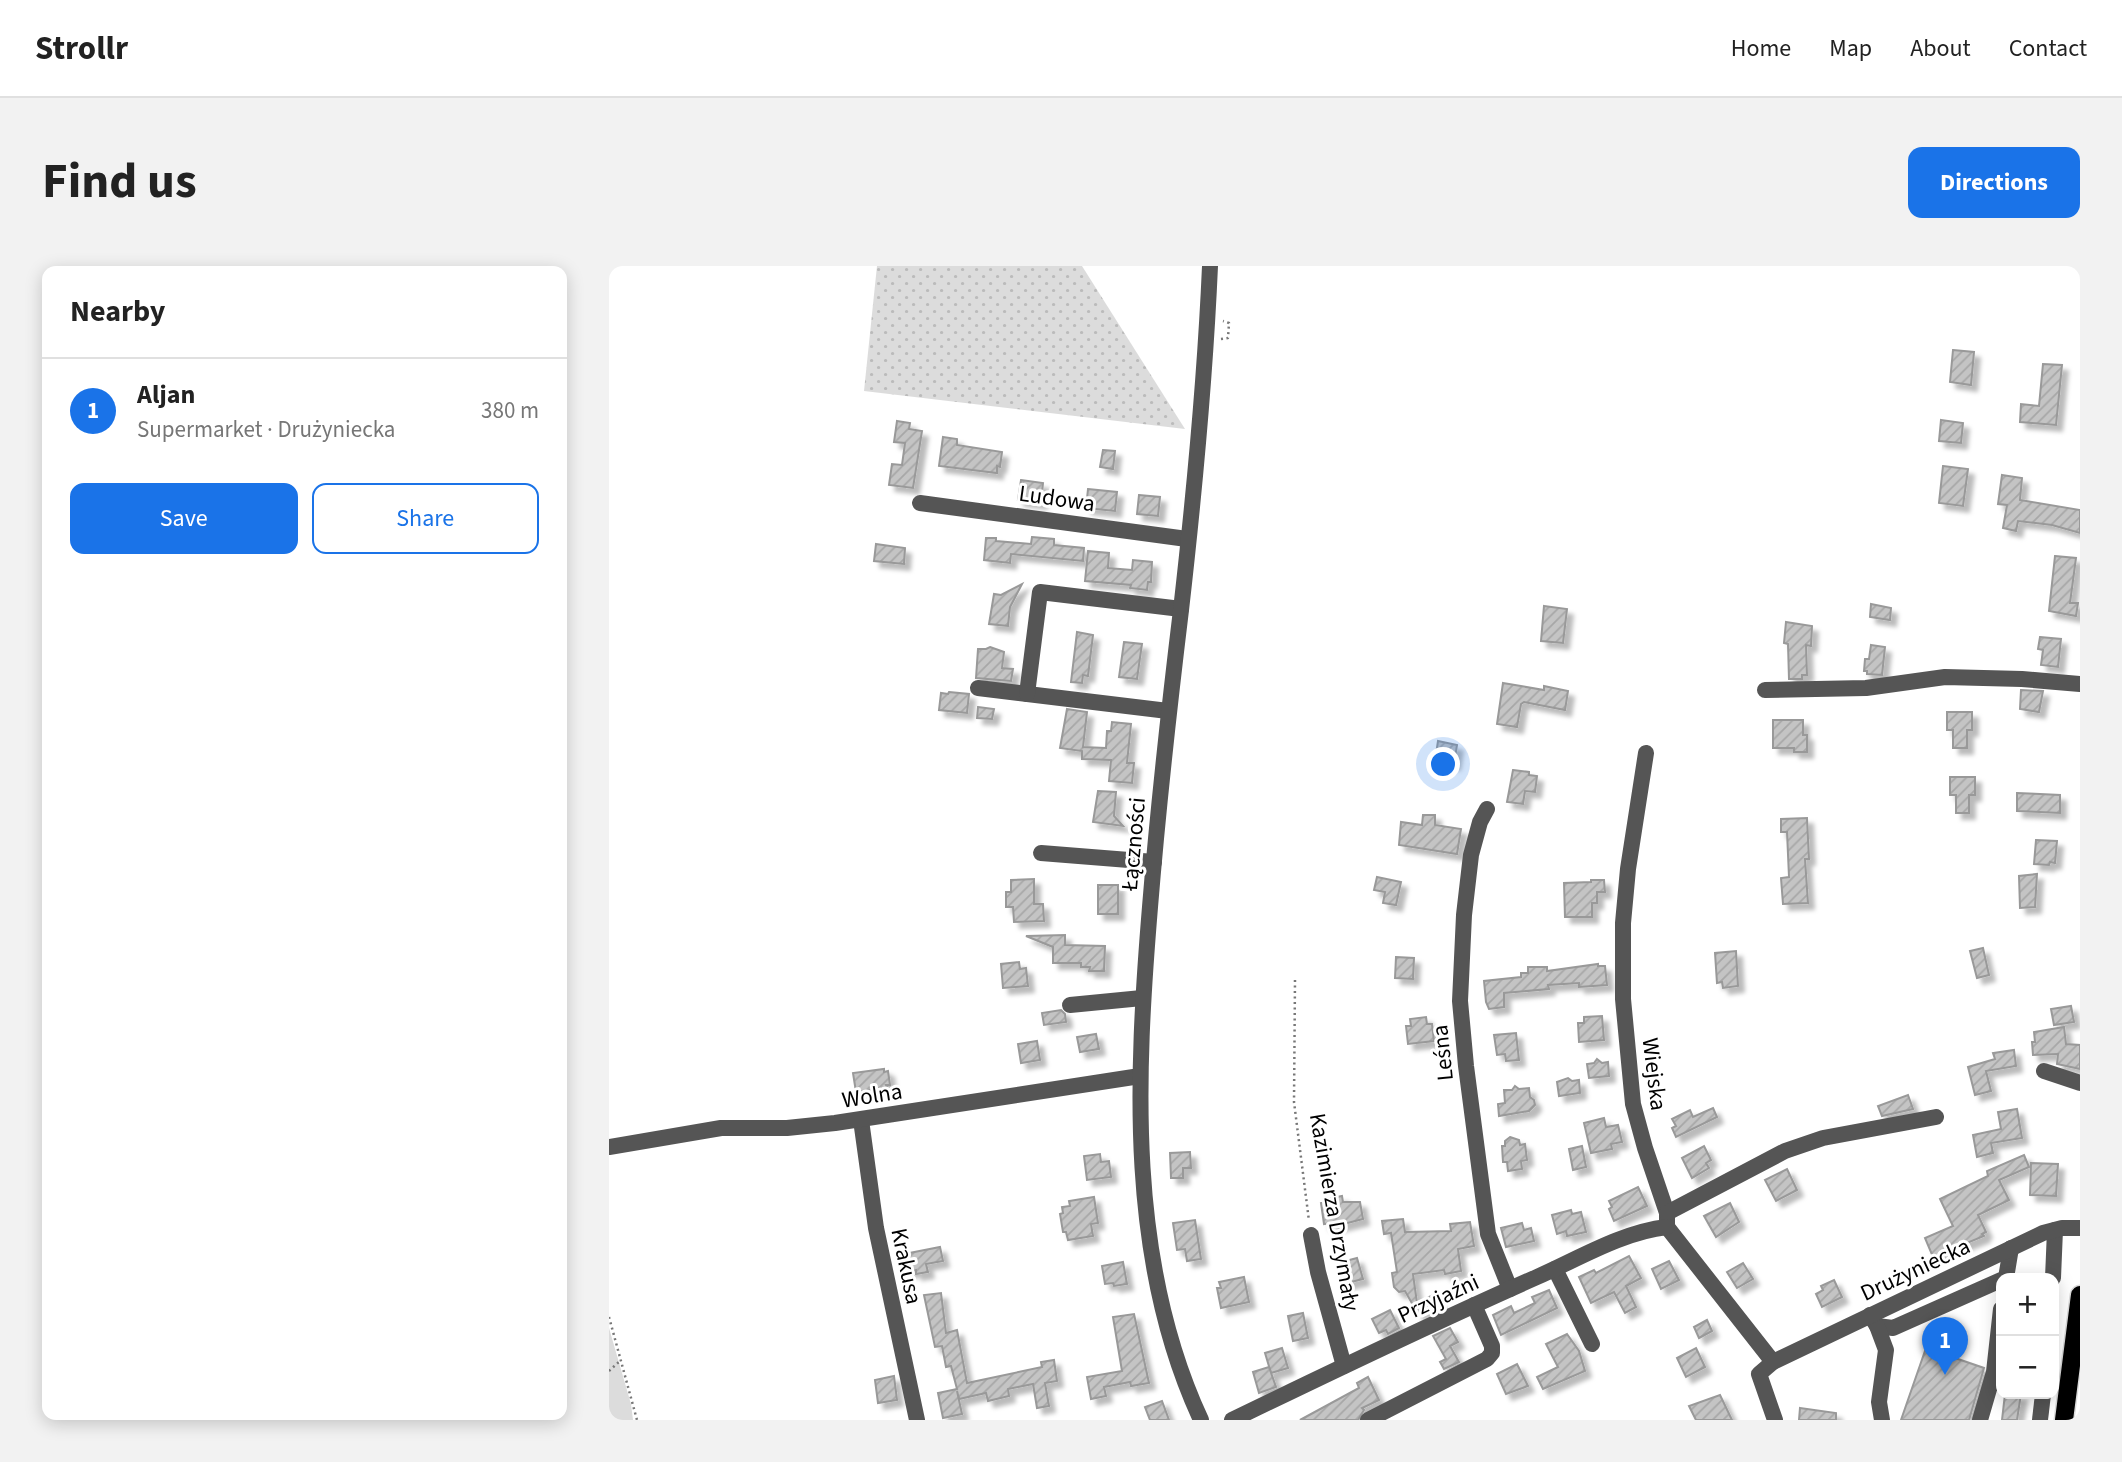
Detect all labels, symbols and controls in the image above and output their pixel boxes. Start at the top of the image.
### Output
text: Strollr [35,25,128,72]
text: Home [1731,31,1791,66]
text: Map [1829,31,1872,66]
text: About [1910,31,1971,66]
text: Contact [2009,31,2087,66]
text: Find us [42,147,197,217]
button: Directions [1908,147,2080,218]
text: Nearby [70,290,165,333]
text: Aljan [137,376,195,413]
text: 1 [87,394,99,427]
text: 380 m [481,394,539,427]
text: Supermarket · Drużyniecka [137,413,395,446]
street label: Ludowa [1017,477,1097,520]
button: Save [70,483,298,554]
button: Share [312,483,539,554]
your location [1426,747,1460,781]
street label: Łączności [1113,796,1154,893]
street label: Leśna [1423,1023,1462,1083]
street label: Wiejska [1634,1036,1675,1112]
street label: Wolna [840,1074,905,1117]
street label: Kazimierza Drzymały [1301,1110,1368,1314]
street label: Krakusa [882,1225,931,1307]
street label: Drużyniecka [1855,1230,1976,1309]
street label: Przyjaźni [1392,1265,1484,1332]
map controls [1996,1273,2059,1399]
button: + [1996,1273,2059,1336]
pin: 1 [1922,1317,1968,1375]
button: − [1996,1336,2059,1399]

